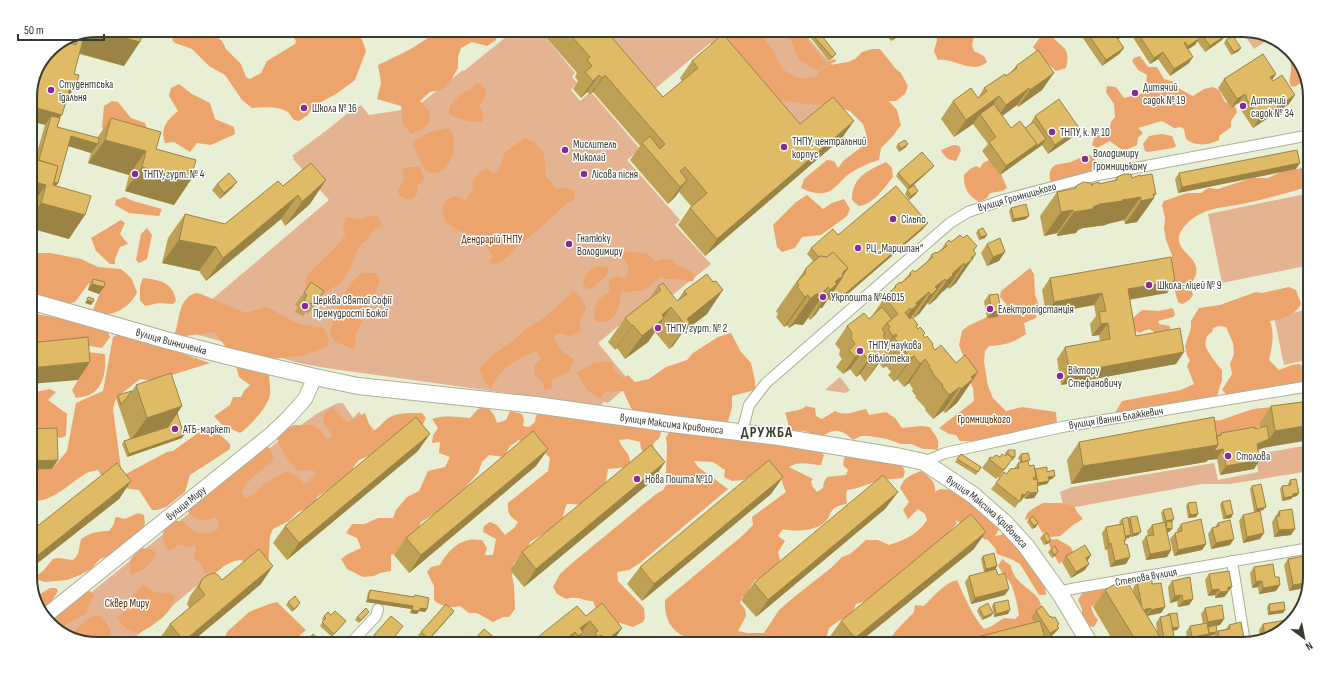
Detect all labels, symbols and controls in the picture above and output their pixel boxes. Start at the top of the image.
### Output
scale bar [18,16,104,42]
text: 50 m [24,23,44,38]
place label: Студентська їдальня [58,78,113,104]
place label: Дитячий садок № 19 [1143,81,1185,107]
marker: Студентська їдальня [46,85,56,95]
marker: Дитячий садок № 19 [1130,88,1140,98]
place label: Дитячий садок № 34 [1251,94,1294,120]
marker: Дитячий садок № 34 [1238,101,1248,111]
place label: Школа № 16 [312,102,357,115]
marker: Школа № 16 [299,103,309,113]
place label: ТНПУ, к. № 10 [1060,126,1110,139]
marker: ТНПУ, к. № 10 [1047,127,1057,137]
place label: ТНПУ, центральний корпус [792,135,867,161]
place label: Мислитель Миколай [573,138,617,164]
marker: ТНПУ, центральний корпус [779,142,789,152]
marker: Мислитель Миколай [560,145,570,155]
place label: Володимиру Громницькому [1093,147,1148,173]
marker: Володимиру Громницькому [1080,154,1090,164]
place label: ТНПУ, гурт. № 4 [143,168,205,181]
place label: Лісова пісня [591,168,638,181]
marker: ТНПУ, гурт. № 4 [130,169,140,179]
marker: Лісова пісня [579,169,589,179]
street label: вулиця Громницького [976,179,1058,214]
place label: Сільпо [901,213,926,226]
marker: Сільпо [888,214,898,224]
place label: Гнатюку Володимиру [577,232,623,258]
park label: Дендрарій ТНПУ [462,233,523,246]
marker: Гнатюку Володимиру [564,239,574,249]
place label: РЦ „Марципан“ [866,242,924,255]
marker: РЦ „Марципан“ [853,243,863,253]
place label: Школа-ліцей № 9 [1157,279,1222,292]
marker: Школа-ліцей № 9 [1144,280,1154,290]
place label: Укрпошта №46015 [831,291,905,304]
marker: Укрпошта №46015 [818,292,828,302]
place label: Церква Святої Софії Премудрості Божої [313,294,393,320]
marker: Церква Святої Софії Премудрості Божої [300,301,310,311]
place label: Електропідстанція [998,303,1074,316]
marker: Електропідстанція [985,304,995,314]
place label: ТНПУ, гурт. № 2 [666,322,728,335]
marker: ТНПУ, гурт. № 2 [653,323,663,333]
street label: вулиця Винниченка [134,325,208,357]
place label: ТНПУ, наукова бібліотека [868,339,922,365]
marker: ТНПУ, наукова бібліотека [855,346,865,356]
place label: Віктору Стефановичу [1068,364,1123,390]
marker: Віктору Стефановичу [1055,371,1065,381]
street label: вулиця Іванни Блажкевич [1068,404,1164,432]
street label: вулиця Максима Кривоноса [619,410,724,437]
park label: Громницького [957,413,1011,426]
place label: АТБ-маркет [182,423,230,436]
district label: ДРУЖБА [741,423,793,442]
marker: АТБ-маркет [170,424,180,434]
place label: Столова [1236,450,1270,463]
marker: Столова [1223,451,1233,461]
place label: Нова Пошта №10 [645,473,713,486]
street label: вулиця Максима Кривоноса [944,473,1031,550]
marker: Нова Пошта №10 [632,474,642,484]
street label: вулиця Миру [163,482,209,523]
street label: Степова вулиця [1114,565,1178,589]
park label: Сквер Миру [105,597,150,610]
north arrow [1284,618,1324,658]
text: N [1303,639,1315,653]

